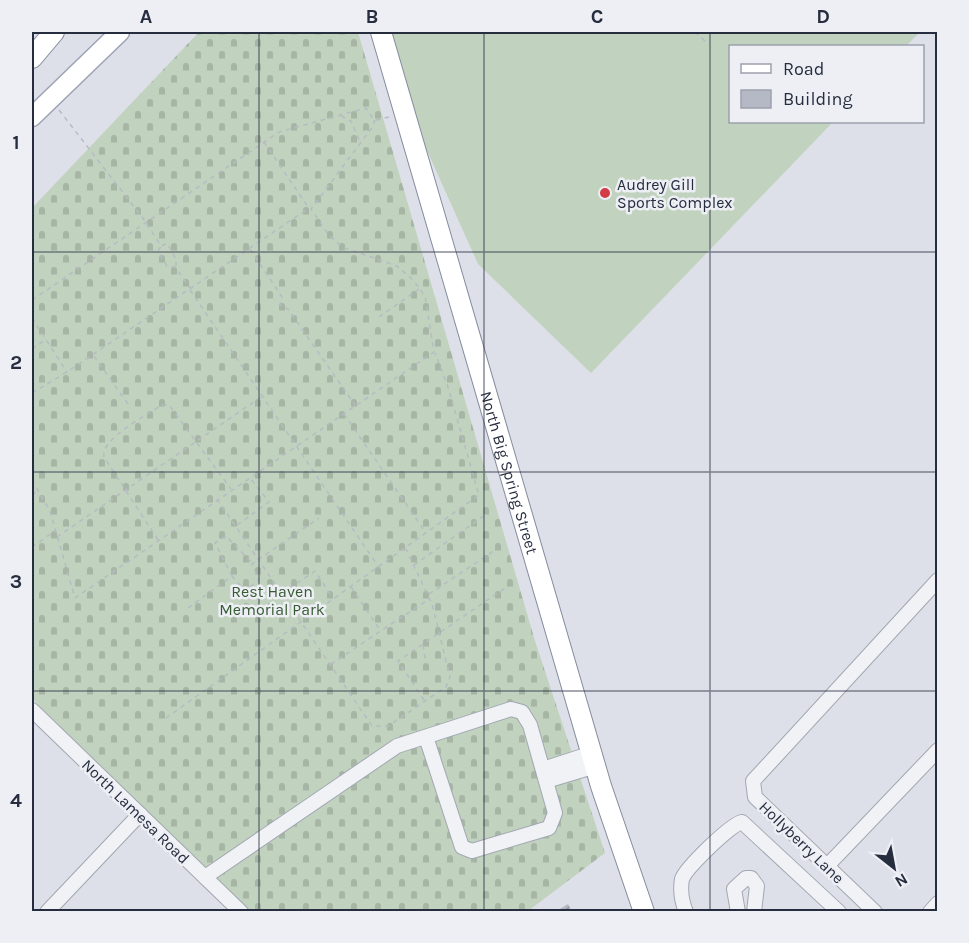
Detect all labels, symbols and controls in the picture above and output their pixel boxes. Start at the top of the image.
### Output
text: A [140,5,153,28]
text: B [366,5,378,28]
text: C [591,5,603,28]
text: D [816,5,830,28]
legend [729,45,924,123]
text: Road [783,58,824,80]
text: Building [783,88,853,110]
text: 1 [12,131,20,154]
place label: Audrey Gill Sports Complex [617,175,733,212]
marker: Audrey Gill Sports Complex [598,186,612,200]
text: 2 [10,351,22,374]
street label: North Big Spring Street [476,389,542,556]
text: 3 [10,570,22,593]
park label: Rest Haven Memorial Park [219,582,325,619]
street label: North Lamesa Road [78,755,193,868]
text: 4 [10,789,22,812]
street label: Hollyberry Lane [755,797,848,888]
north arrow [864,838,924,898]
text: N [892,869,911,892]

